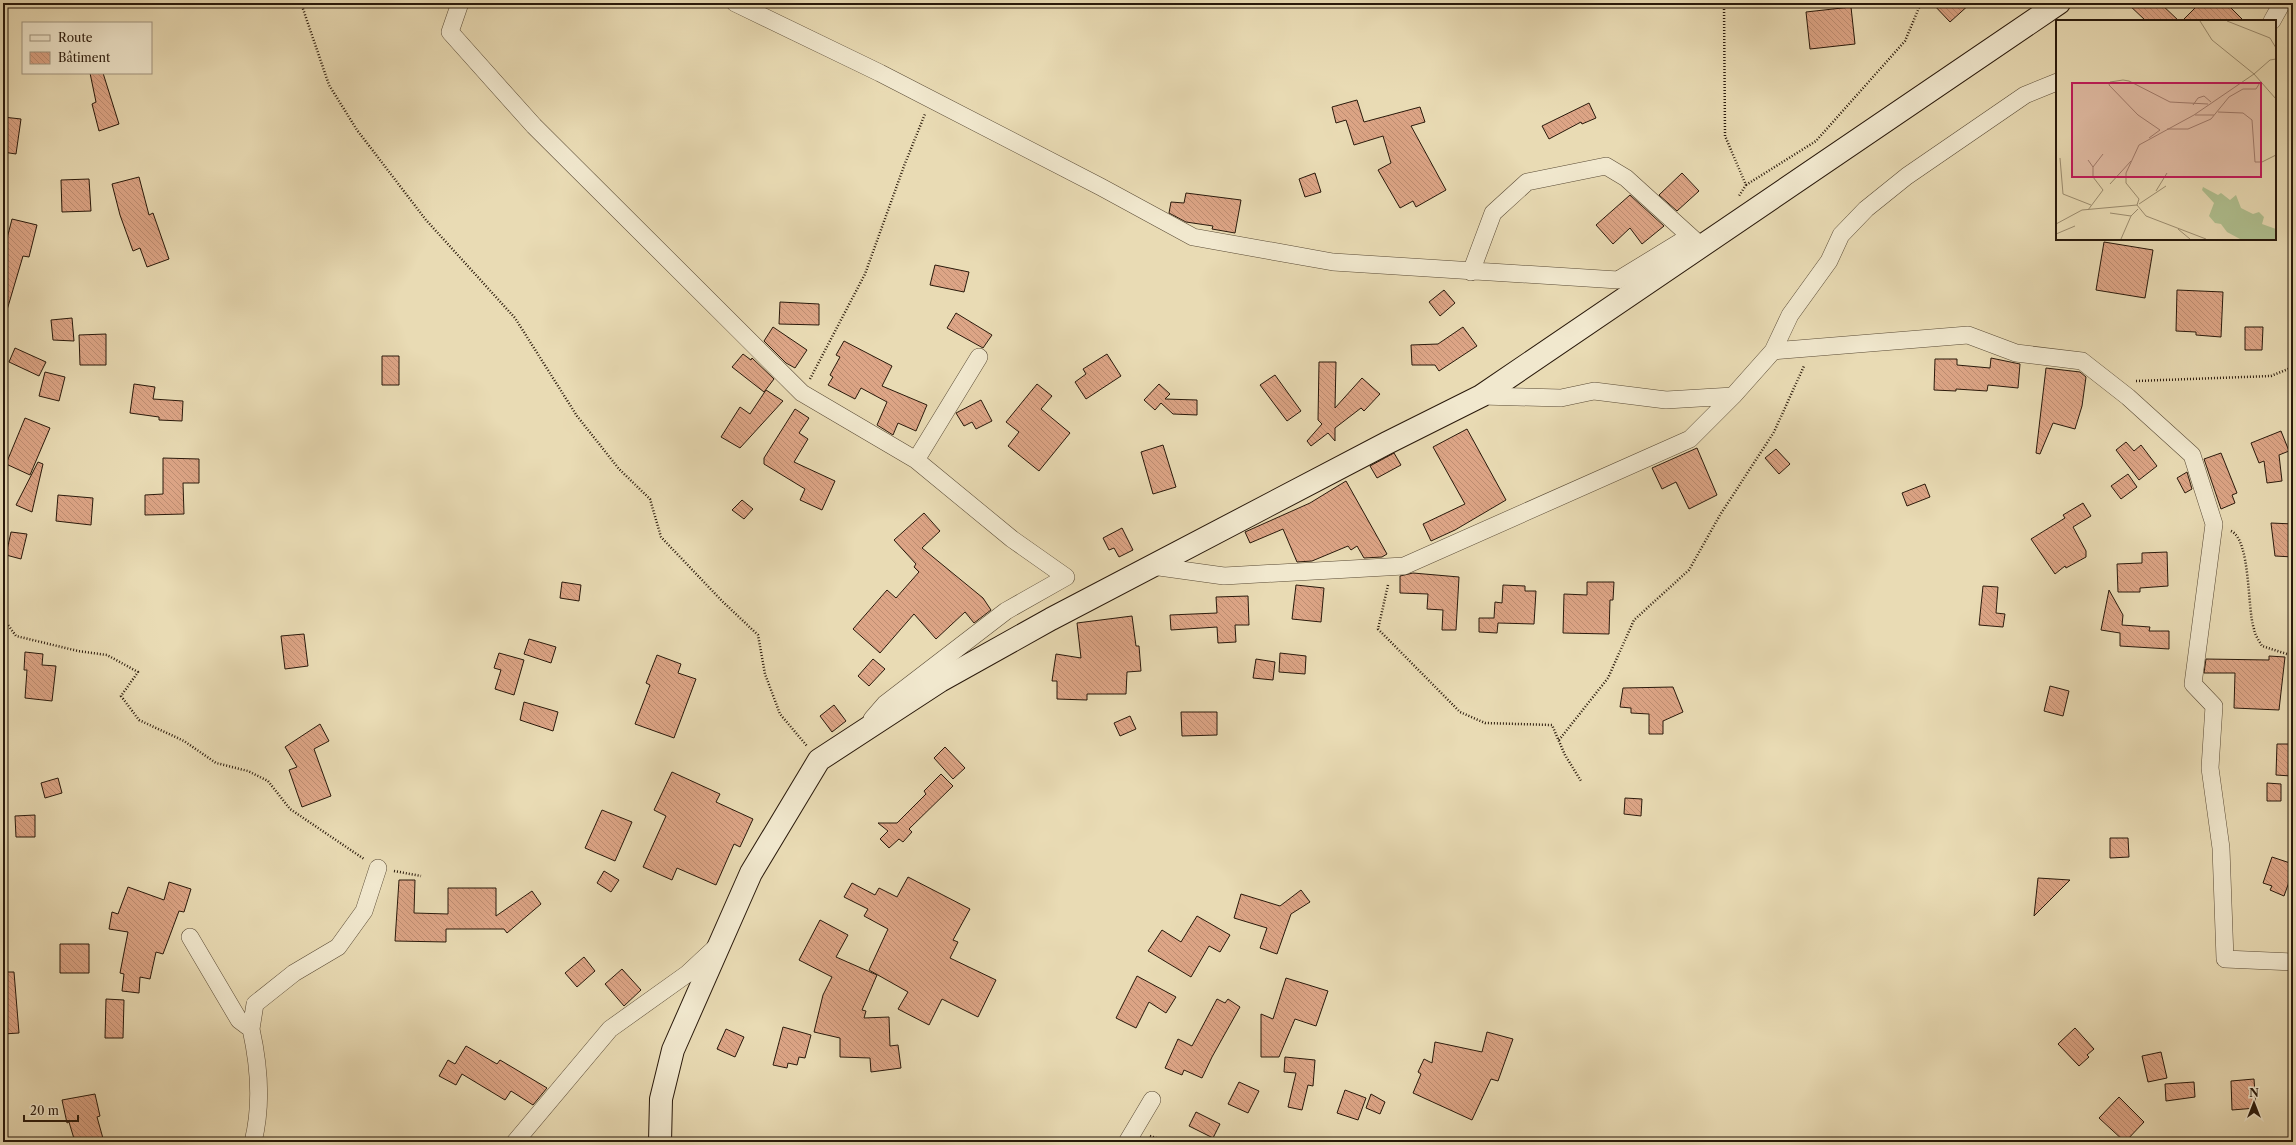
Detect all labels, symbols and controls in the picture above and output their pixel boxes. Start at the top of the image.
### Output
inset map [2056,20,2276,240]
legend [22,22,152,74]
text: Route [58,30,93,45]
text: Bâtiment [58,50,111,65]
north arrow [2234,1083,2274,1123]
text: N [2249,1086,2259,1100]
scale bar [24,1097,78,1123]
text: 20 m [30,1103,59,1118]

